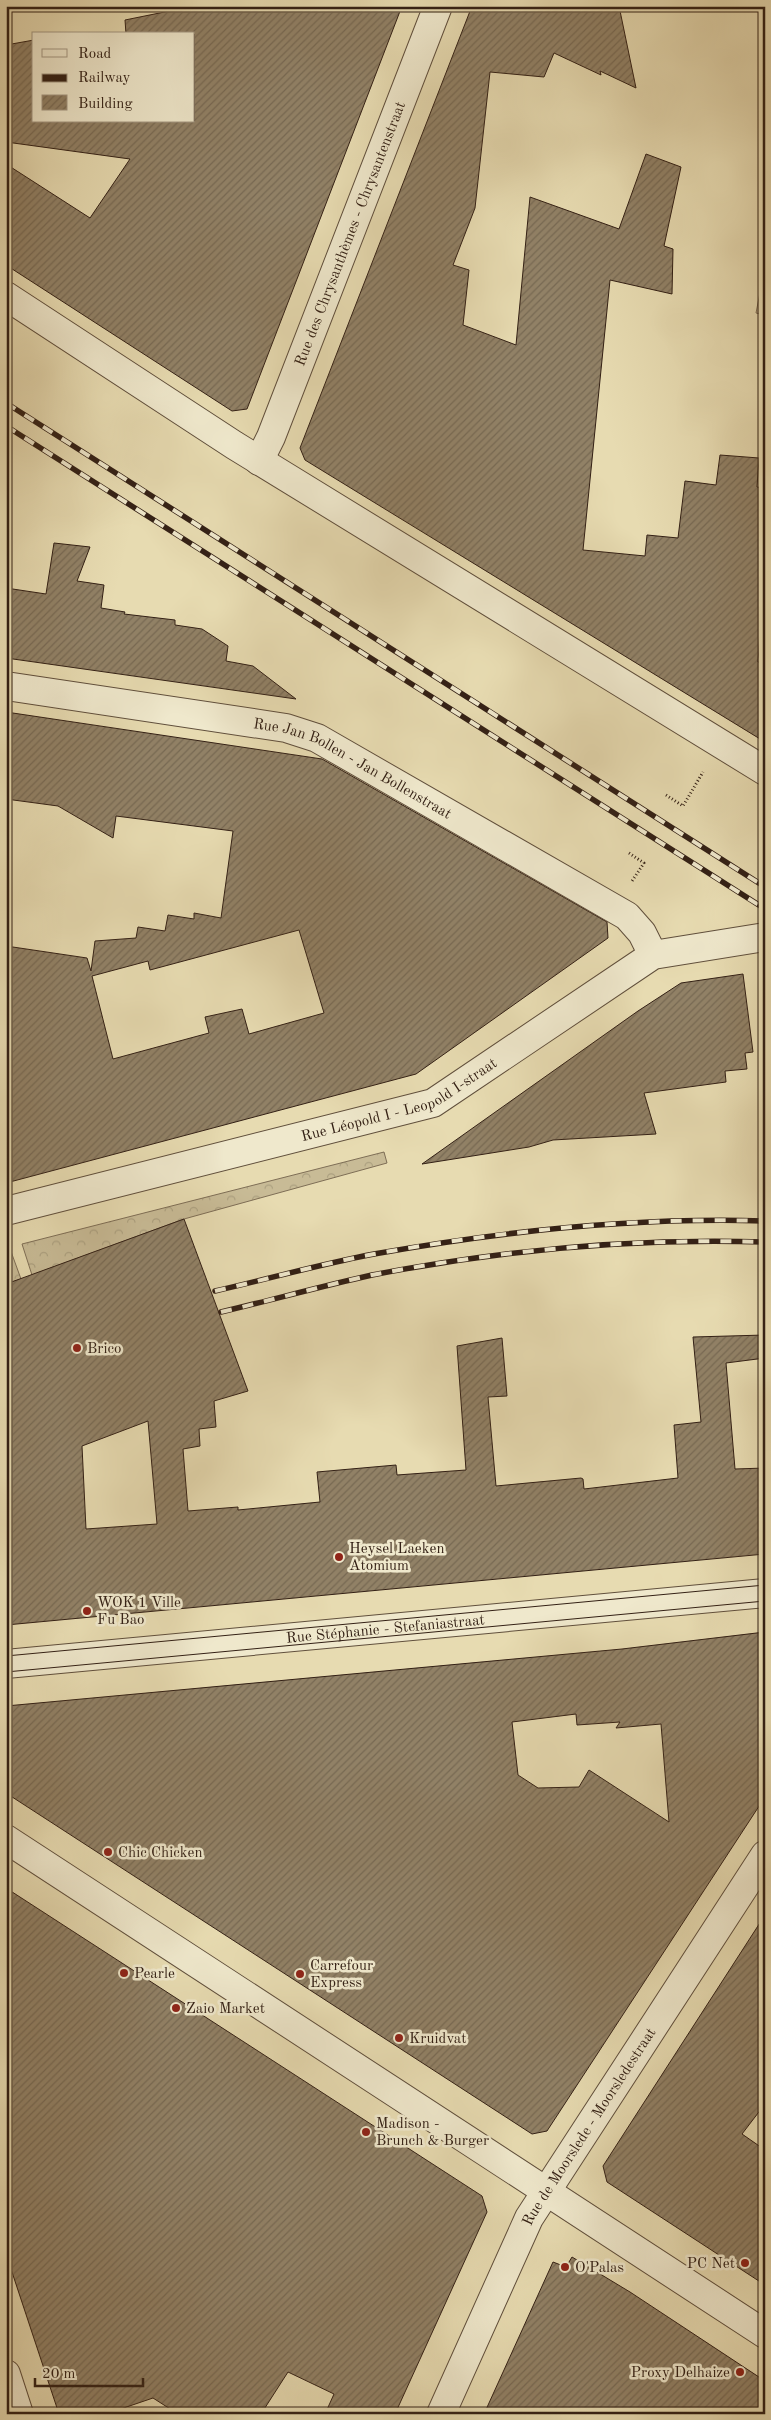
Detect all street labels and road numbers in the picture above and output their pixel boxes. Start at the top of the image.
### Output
street label: Rue des Chrysanthèmes - Chrysantenstraat [293,100,409,368]
street label: Rue Jan Bollen - Jan Bollenstraat [252,717,454,823]
street label: Rue Léopold I - Leopold I-straat [300,1056,500,1145]
street label: Rue Stéphanie - Stefaniastraat [286,1613,485,1647]
street label: Rue de Moorslede - Moorsledestraat [521,2026,659,2228]

